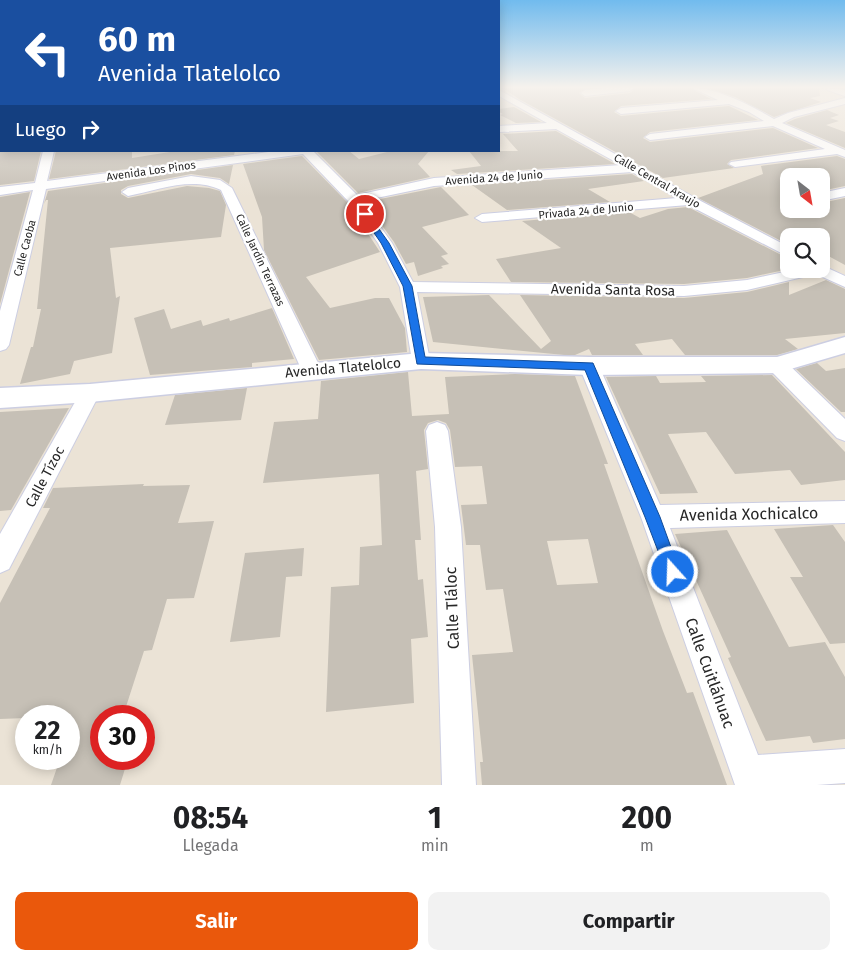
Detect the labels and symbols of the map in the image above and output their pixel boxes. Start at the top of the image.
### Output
street label: Calle Central Araujo [612,151,702,211]
street label: Avenida Los Pinos [106,158,196,184]
street label: Avenida 24 de Junio [445,168,543,188]
north arrow [780,168,830,218]
pin [344,193,386,235]
street label: Privada 24 de Junio [538,200,634,222]
street label: Calle Jardín Terrazas [233,212,287,308]
street label: Calle Caoba [11,218,39,278]
street label: Avenida Santa Rosa [551,280,675,300]
street label: Avenida Tlatelolco [284,354,402,382]
street label: Calle Tízoc [22,443,68,510]
street label: Avenida Xochicalco [679,503,819,525]
position arrow [646,545,698,597]
street label: Calle Tláloc [441,566,463,650]
street label: Calle Cuitláhuac [681,615,739,731]
speed limit sign: 30 [90,705,155,770]

